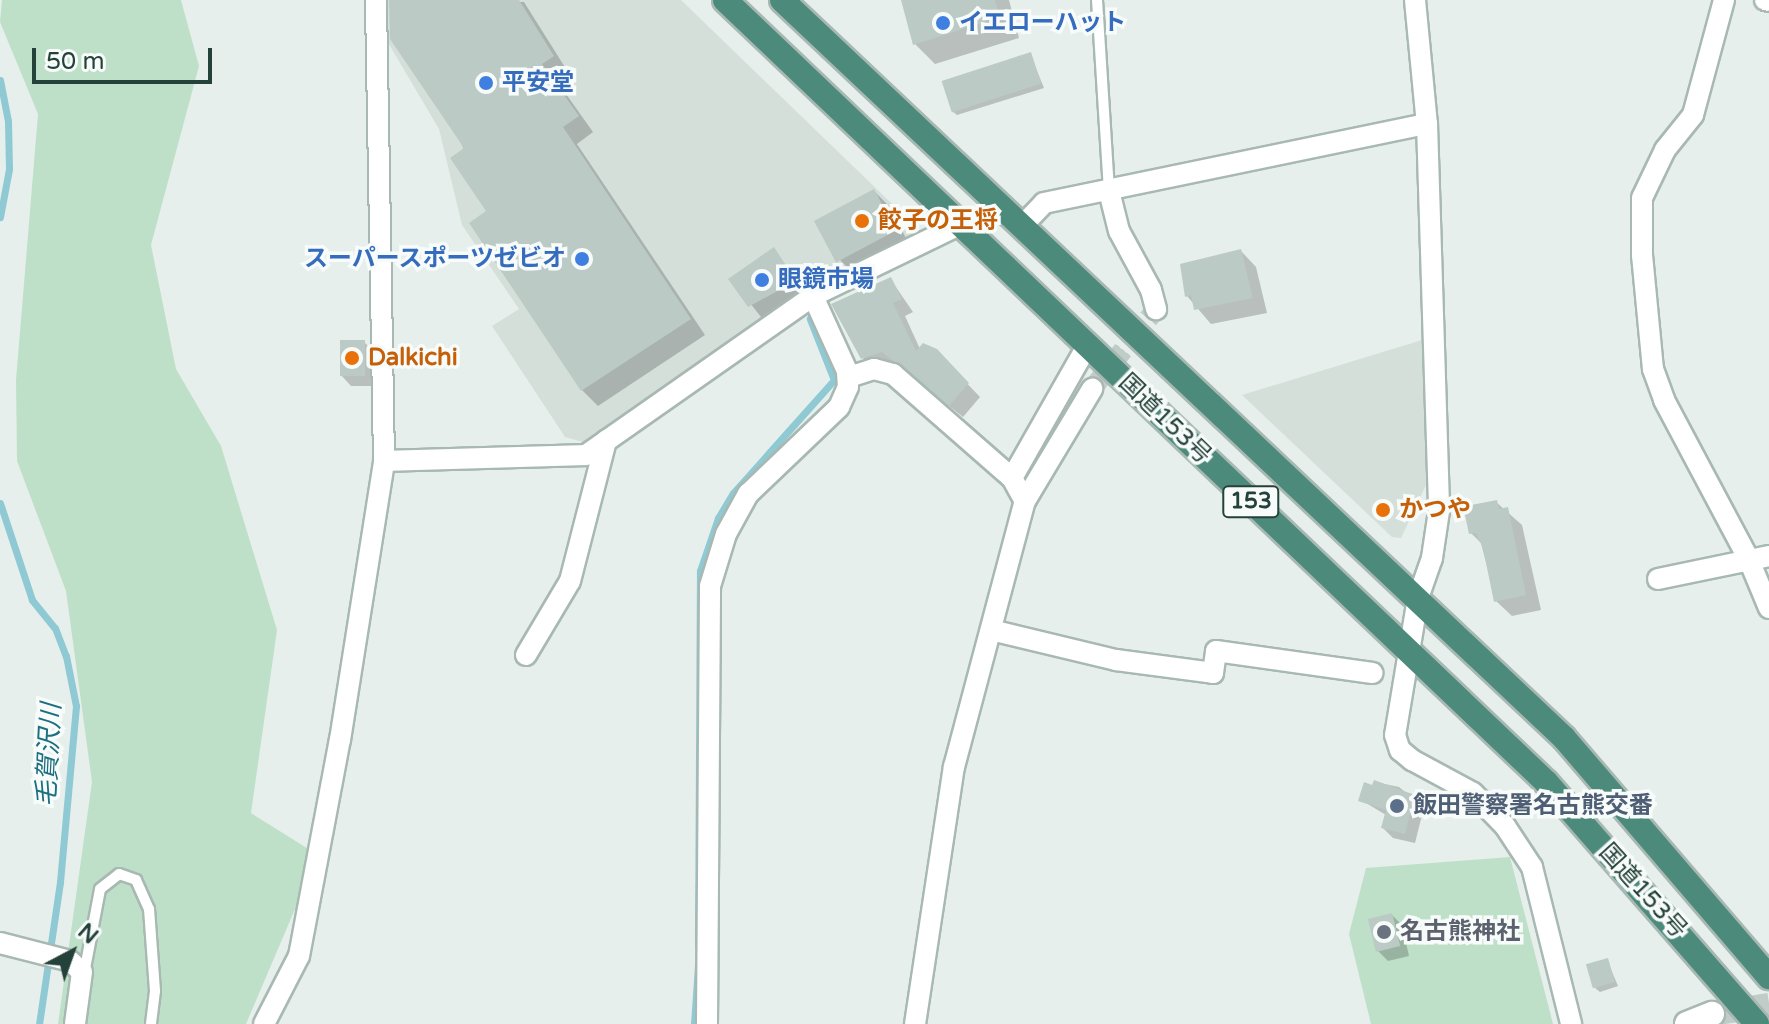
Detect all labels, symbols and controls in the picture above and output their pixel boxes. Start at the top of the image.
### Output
place label: イエローハット [959,9,1127,37]
marker: イエローハット [934,14,952,32]
scale bar [36,32,216,82]
text: 50 m [46,47,104,76]
place label: 平安堂 [502,69,574,97]
marker: 平安堂 [477,74,495,92]
place label: 餃子の王将 [878,207,998,235]
marker: 餃子の王将 [853,212,871,230]
place label: スーパースポーツゼビオ [302,245,566,273]
marker: スーパースポーツゼビオ [573,250,591,268]
place label: 眼鏡市場 [778,266,874,294]
marker: 眼鏡市場 [753,271,771,289]
place label: Dalkichi [368,344,458,372]
marker: Dalkichi [343,349,361,367]
street label: 国道153号 [1113,368,1217,470]
road number: 153 [1221,484,1281,520]
place label: かつや [1399,496,1471,524]
marker: かつや [1374,501,1392,519]
water label: 毛賀沢川 [31,702,67,808]
place label: 飯田警察署名古熊交番 [1413,792,1653,820]
marker: 飯田警察署名古熊交番 [1388,797,1406,815]
street label: 国道153号 [1593,838,1693,944]
north arrow [32,912,112,992]
text: N [73,918,103,949]
place label: 名古熊神社 [1400,918,1520,946]
marker: 名古熊神社 [1375,923,1393,941]

